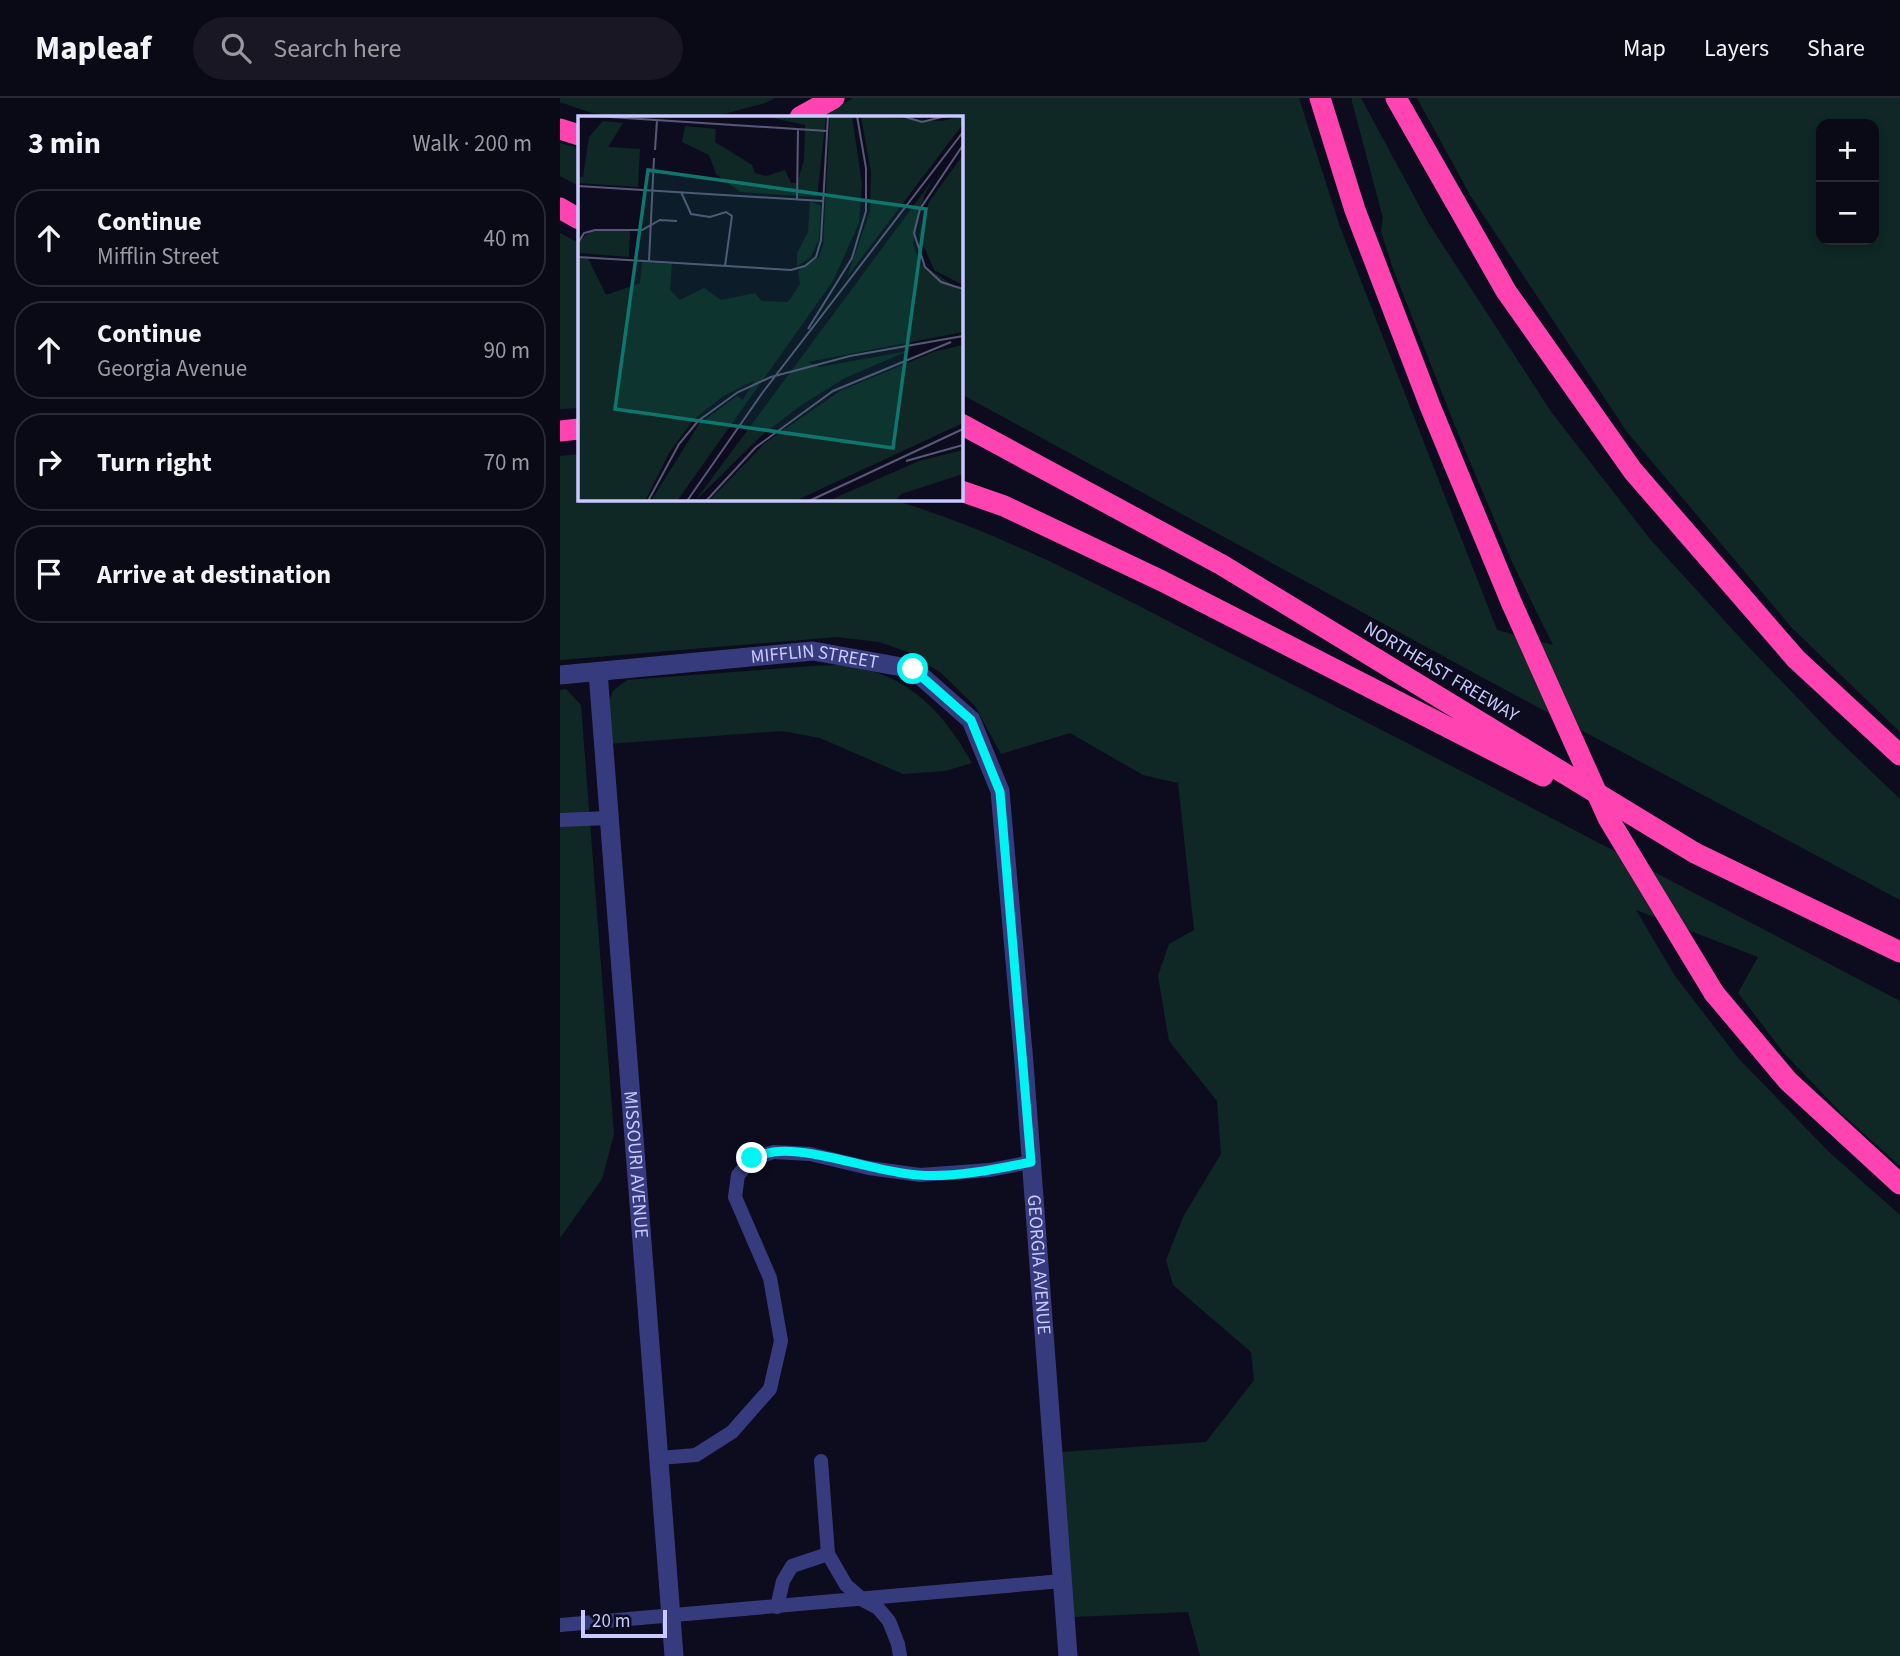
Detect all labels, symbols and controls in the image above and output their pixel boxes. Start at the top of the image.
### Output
search box [193,17,683,80]
text: Mapleaf [35,25,151,72]
icon: search [217,29,255,67]
text: Search here [273,30,401,67]
text: Map [1623,31,1666,66]
text: Layers [1704,31,1769,66]
text: Share [1807,31,1865,66]
inset map [578,116,962,500]
map controls [1816,119,1879,245]
button: + [1816,119,1879,182]
text: 3 min [28,122,101,165]
text: Walk · 200 m [413,127,532,160]
button: − [1816,182,1879,245]
text: Continue [97,203,202,240]
icon: ahead [30,219,68,257]
text: 40 m [483,222,530,255]
text: Mifflin Street [97,240,219,273]
text: Continue [97,315,202,352]
icon: ahead [30,331,68,369]
text: 90 m [483,334,530,367]
text: Georgia Avenue [97,352,247,385]
icon: right [30,443,68,481]
text: Turn right [97,444,212,481]
text: 70 m [483,446,530,479]
icon: arrive [30,555,68,593]
text: Arrive at destination [97,556,331,593]
street label: NORTHEAST FREEWAY [1358,615,1524,729]
street label: MIFFLIN STREET [749,637,881,676]
route start [897,653,928,684]
street label: MISSOURI AVENUE [617,1090,655,1239]
route end [736,1142,767,1173]
street label: GEORGIA AVENUE [1020,1194,1058,1336]
scale bar [581,1607,667,1639]
text: 20 m [592,1608,630,1635]

